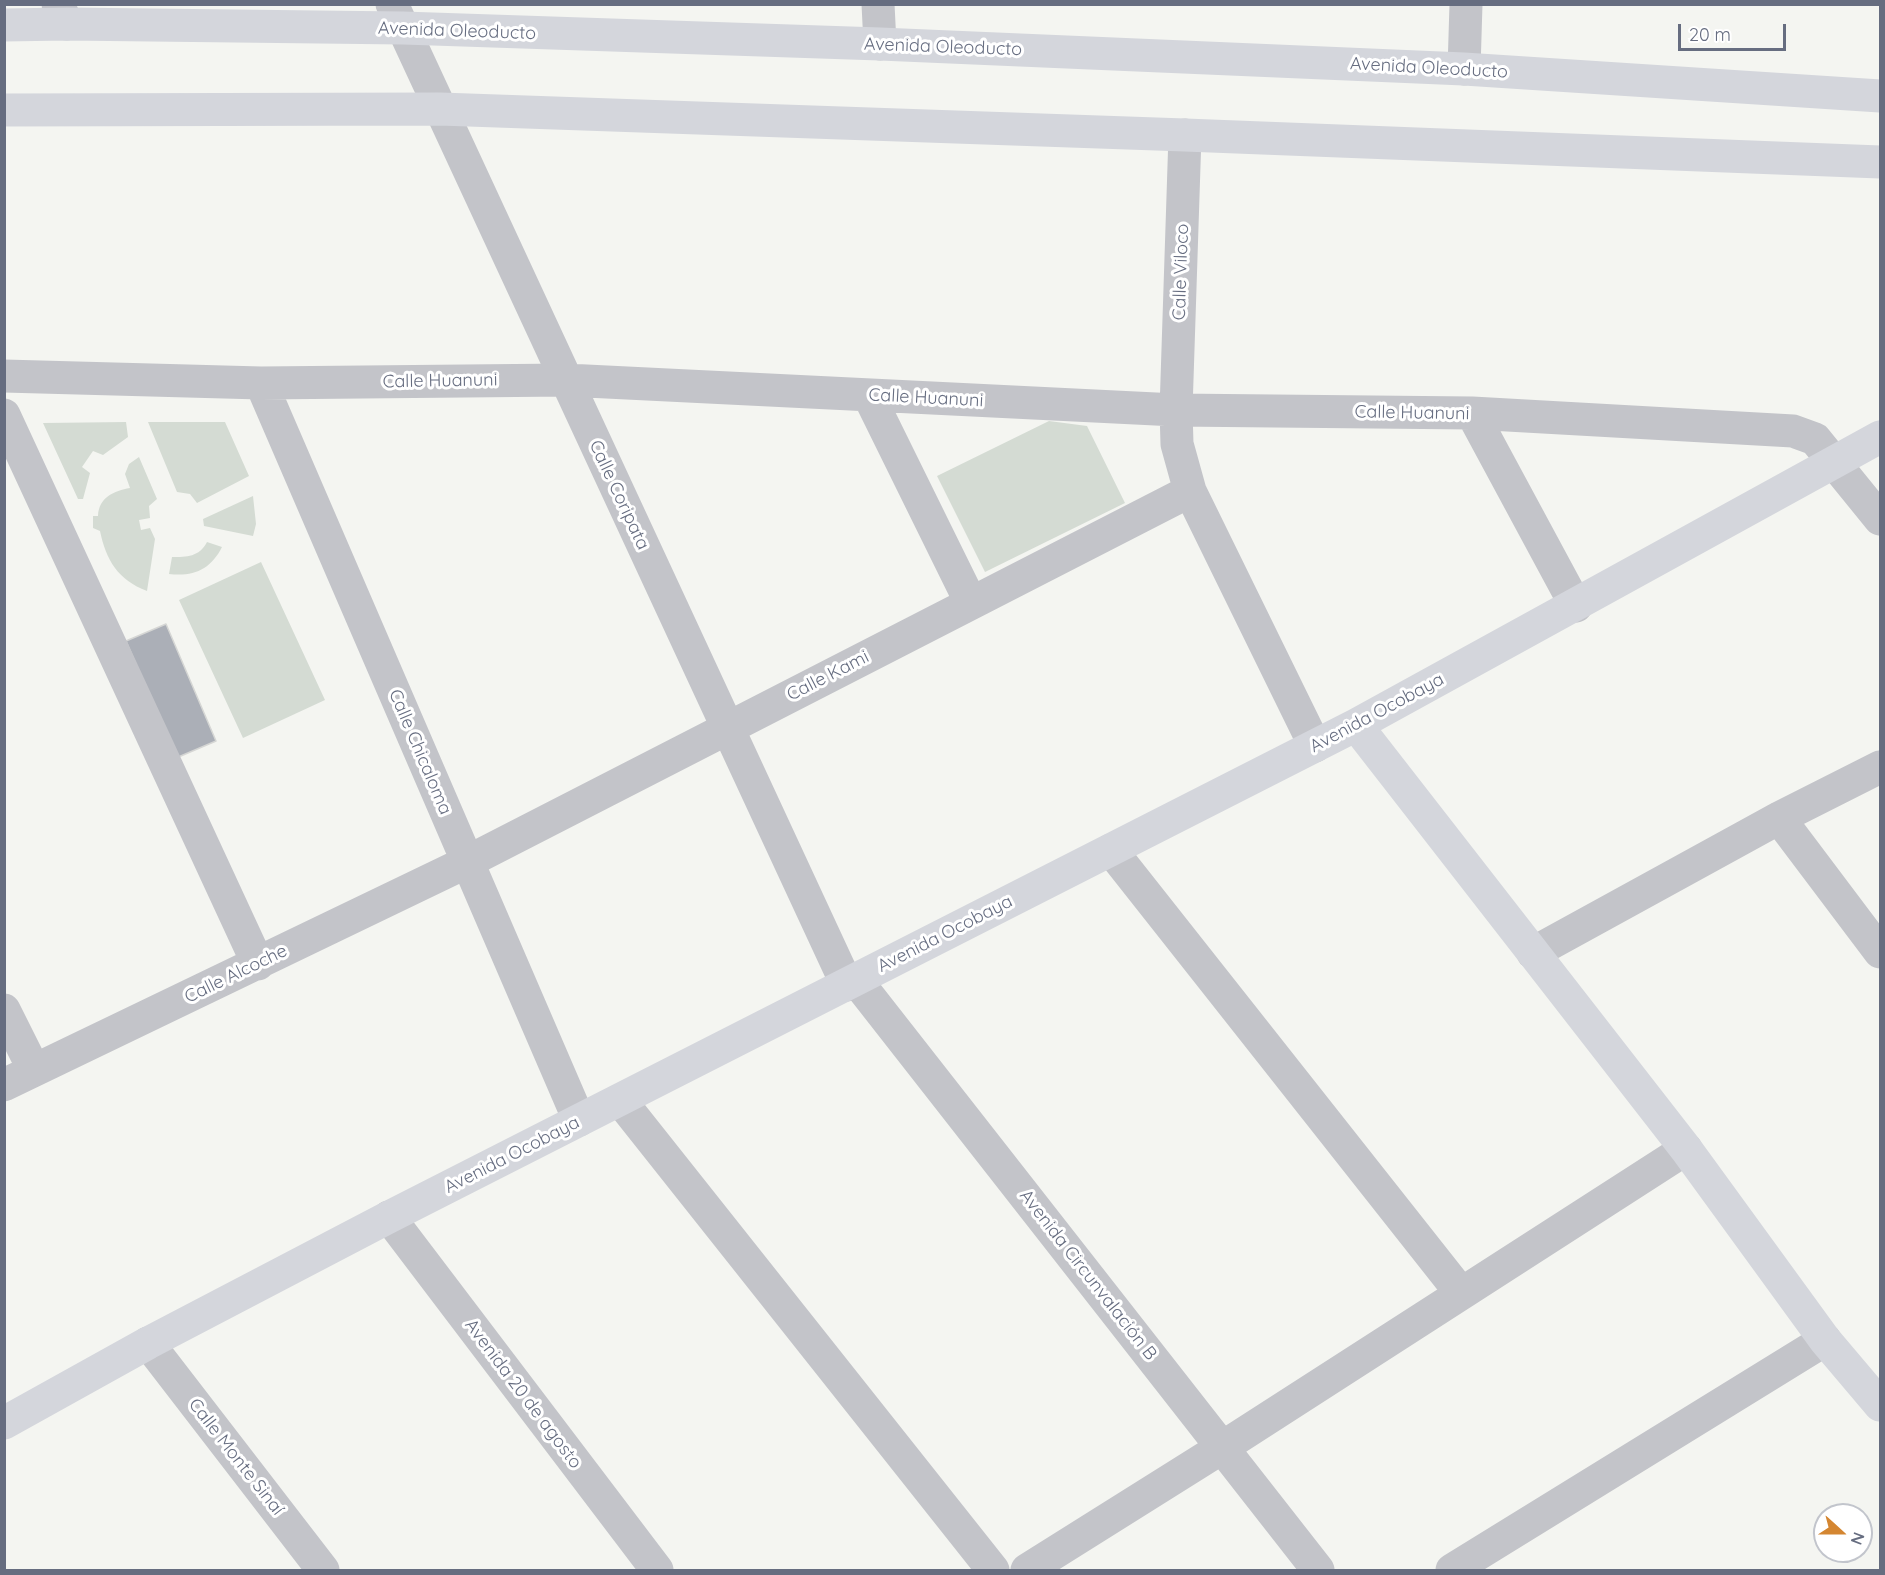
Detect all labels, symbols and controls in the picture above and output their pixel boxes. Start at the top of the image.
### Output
scale bar [1681,12,1789,50]
street label: Avenida Oleoducto [378,17,536,45]
text: 20 m [1689,23,1731,46]
street label: Avenida Oleoducto [864,33,1022,61]
street label: Avenida Oleoducto [1349,53,1509,83]
street label: Calle Viloco [1169,223,1193,321]
street label: Calle Huanuni [382,369,498,393]
street label: Calle Huanuni [868,384,984,412]
street label: Calle Huanuni [1354,401,1470,425]
street label: Calle Coripata [584,437,654,553]
street label: Calle Kami [783,646,873,706]
street label: Avenida Ocobaya [1306,669,1448,757]
street label: Calle Chicaloma [384,686,456,818]
street label: Avenida Ocobaya [874,891,1016,977]
street label: Calle Alcoche [181,940,291,1008]
street label: Avenida Ocobaya [441,1112,583,1198]
street label: Avenida Circunvalación B [1015,1186,1161,1364]
street label: Avenida 20 de agosto [460,1315,586,1473]
street label: Calle Monte Sinaí [184,1394,288,1520]
north arrow [1813,1503,1873,1563]
text: N [1846,1530,1869,1548]

